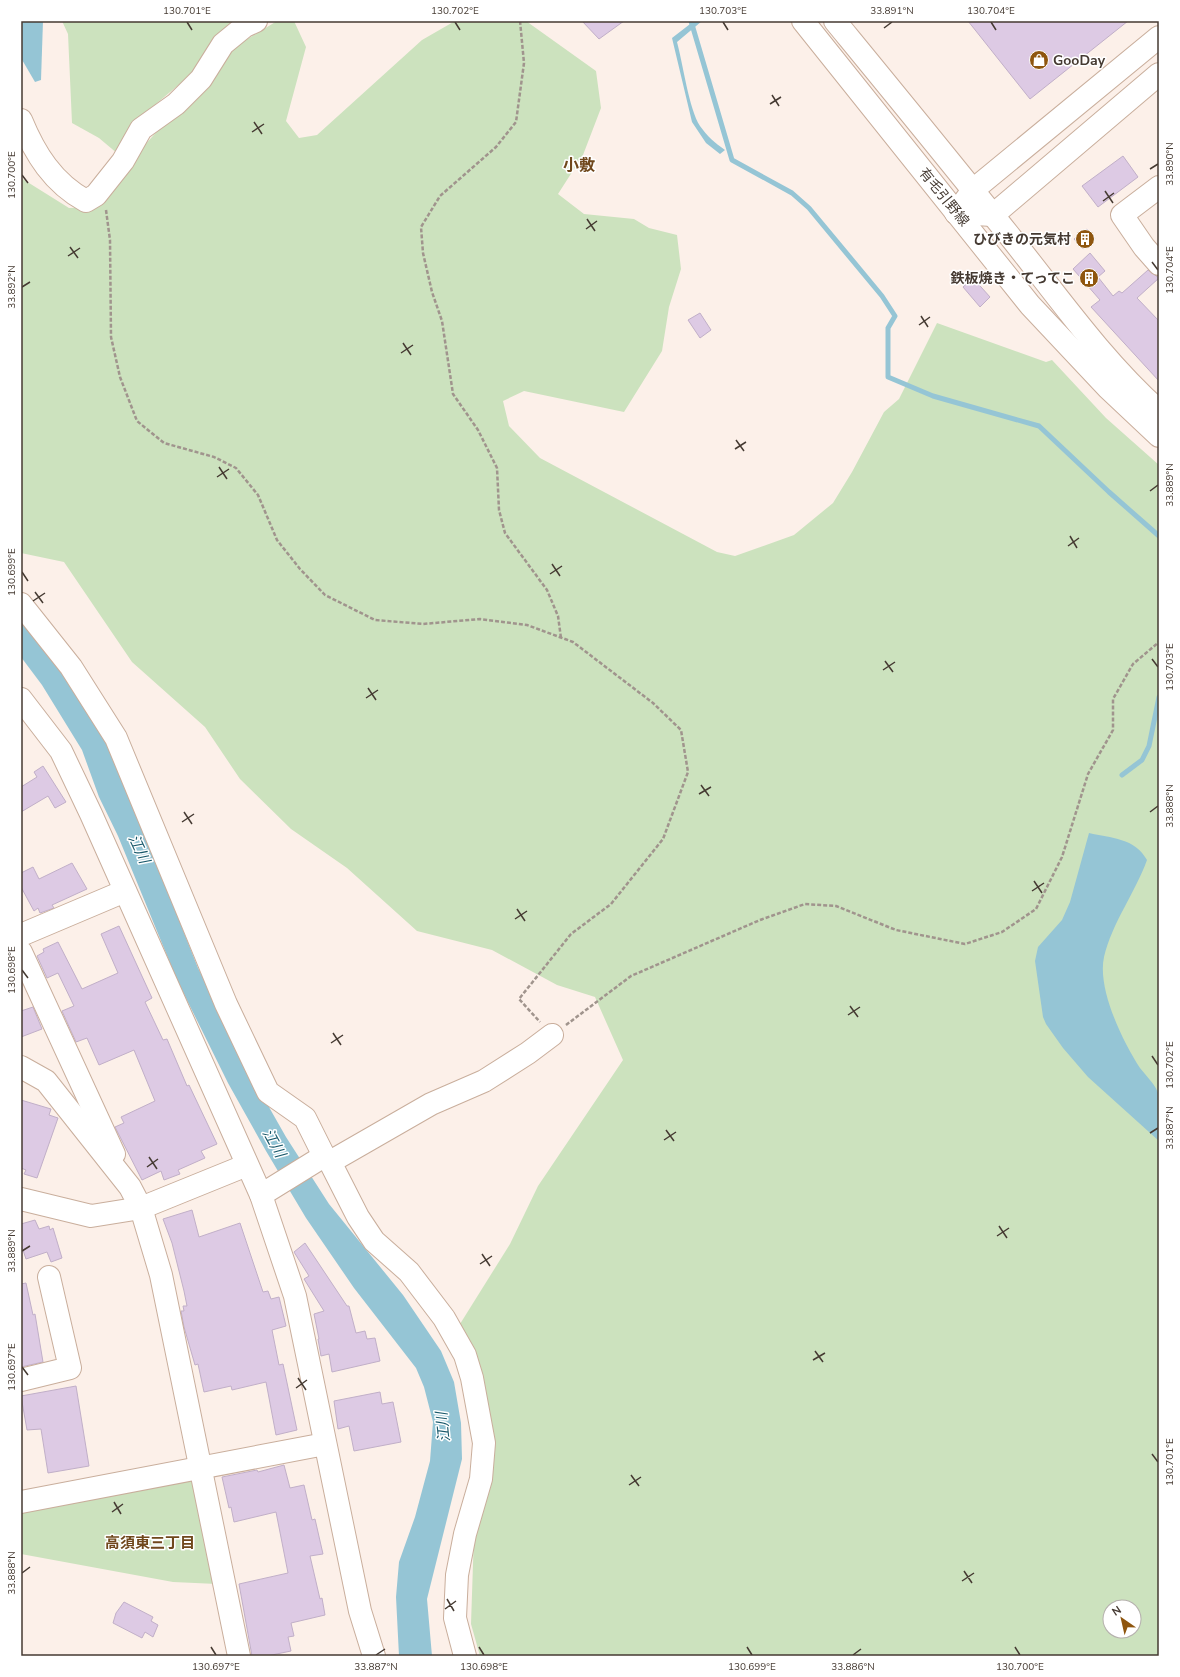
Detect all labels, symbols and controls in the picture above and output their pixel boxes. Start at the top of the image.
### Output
text: 130.701°E [163,4,211,18]
text: 130.702°E [431,4,479,18]
text: 130.703°E [699,4,747,18]
text: 33.891°N [870,4,914,18]
text: 130.704°E [967,4,1015,18]
shop icon: GooDay [1028,49,1050,71]
place label: GooDay [1053,51,1106,70]
text: 33.890°N [1163,142,1177,186]
text: 130.700°E [5,151,19,199]
district label: 小敷 [563,155,595,177]
street label: 有毛引野線 [915,164,973,230]
building icon: ひびきの元気村 [1074,228,1096,250]
place label: ひびきの元気村 [973,230,1071,249]
text: 130.704°E [1163,246,1177,294]
text: 33.892°N [5,265,19,309]
building icon: 鉄板焼き・てってこ [1078,267,1100,289]
place label: 鉄板焼き・てってこ [951,269,1075,288]
text: 33.889°N [1163,463,1177,507]
text: 130.699°E [5,548,19,596]
text: 130.703°E [1163,643,1177,691]
text: 33.888°N [1163,784,1177,828]
water label: 江川 [124,831,155,869]
text: 130.698°E [5,946,19,994]
text: 130.702°E [1163,1041,1177,1089]
text: 33.887°N [1163,1106,1177,1150]
water label: 江川 [258,1125,291,1163]
text: 33.889°N [5,1229,19,1273]
text: 130.697°E [5,1343,19,1391]
water label: 江川 [431,1409,455,1443]
text: 130.701°E [1163,1438,1177,1486]
district label: 高須東三丁目 [105,1533,195,1553]
text: 33.888°N [5,1551,19,1595]
north arrow [1102,1599,1142,1639]
text: N [1109,1603,1124,1620]
text: 130.697°E [192,1660,240,1674]
text: 33.887°N [354,1660,398,1674]
text: 130.698°E [460,1660,508,1674]
text: 130.699°E [728,1660,776,1674]
text: 33.886°N [831,1660,875,1674]
text: 130.700°E [996,1660,1044,1674]

